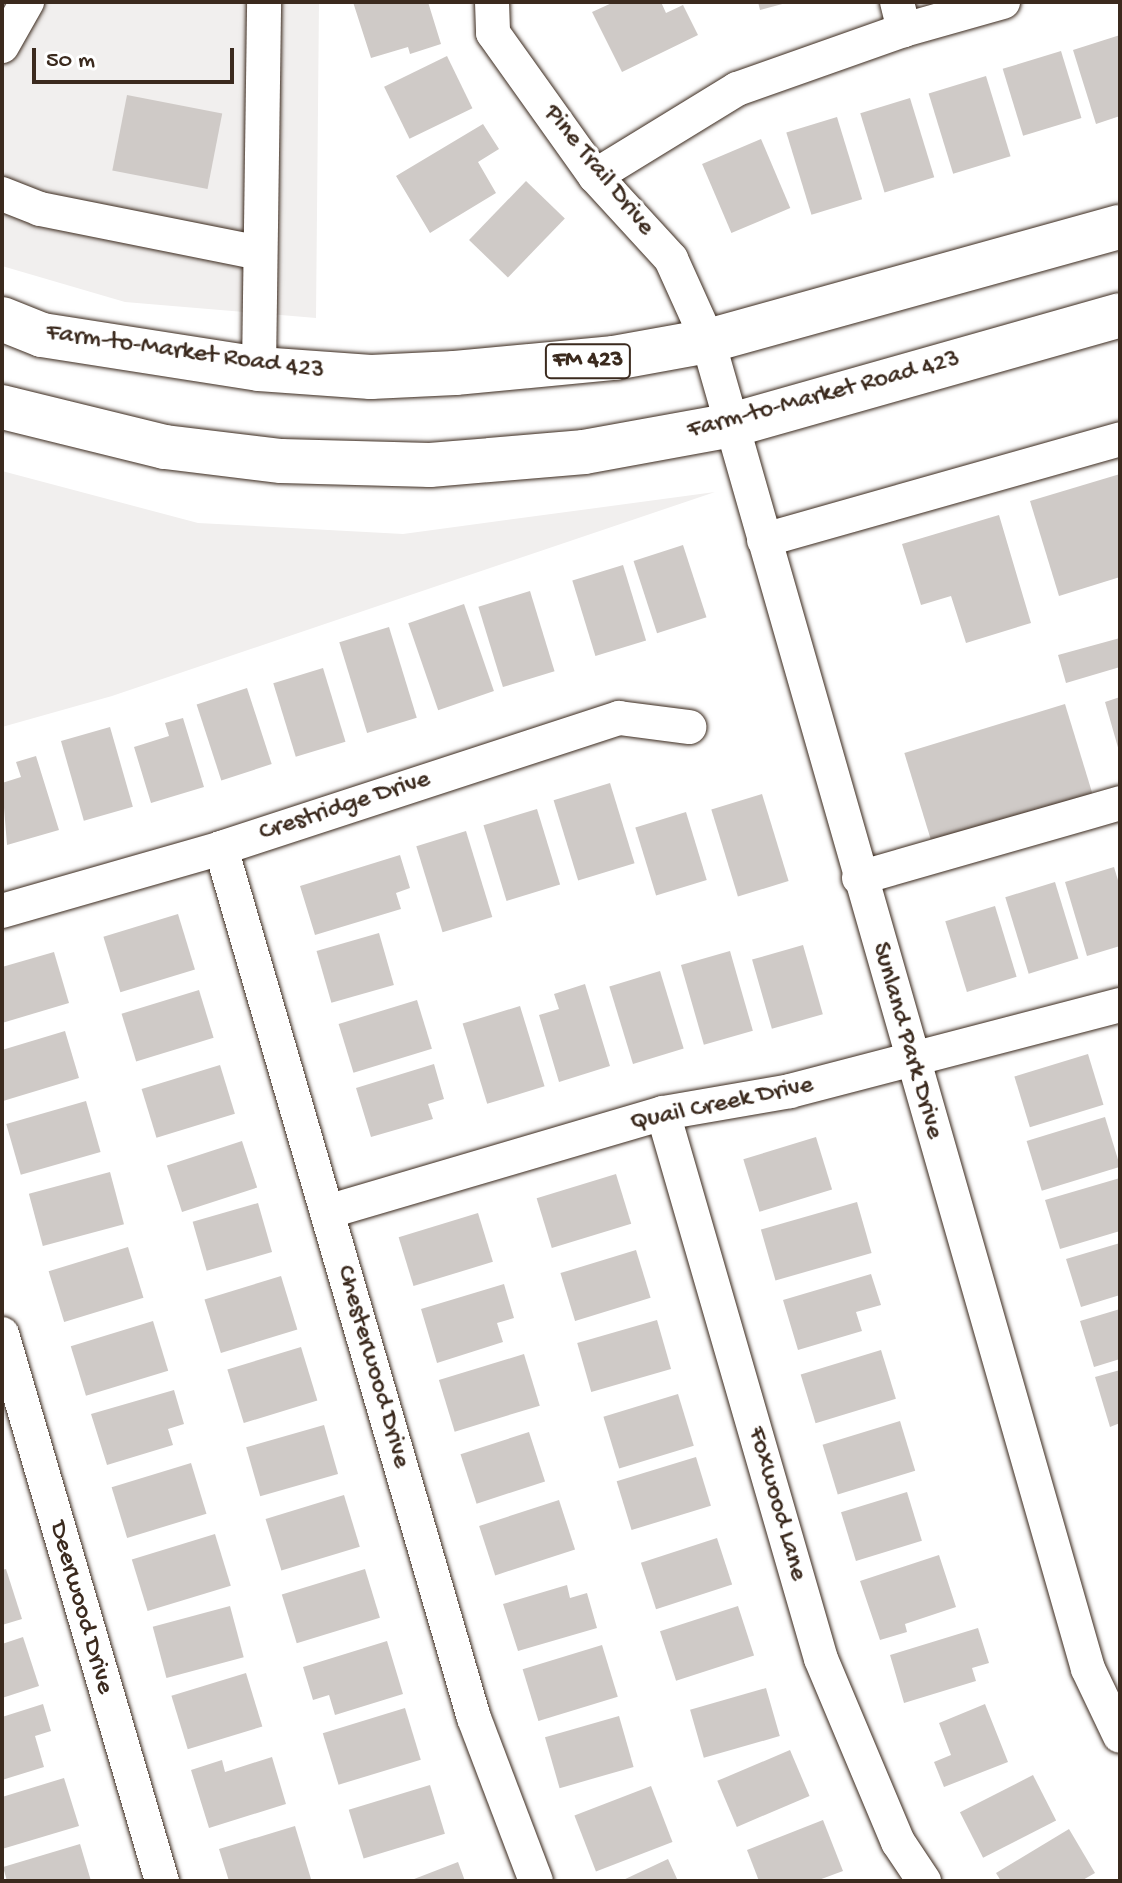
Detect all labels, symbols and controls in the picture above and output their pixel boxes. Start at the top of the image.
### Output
scale bar [36,32,238,82]
text: 50 m [46,47,95,76]
street label: Pine Trail Drive [536,99,660,243]
street label: Farm-to-Market Road 423 [44,318,326,388]
road number: FM 423 [544,341,632,381]
street label: Farm-to-Market Road 423 [684,345,964,447]
street label: Crestridge Drive [256,765,434,849]
street label: Sunland Park Drive [863,939,949,1143]
street label: Quail Creek Drive [628,1070,816,1140]
street label: Chesterwood Drive [328,1262,416,1472]
street label: Foxwood Lane [739,1423,813,1585]
street label: Deerwood Drive [40,1518,120,1698]

